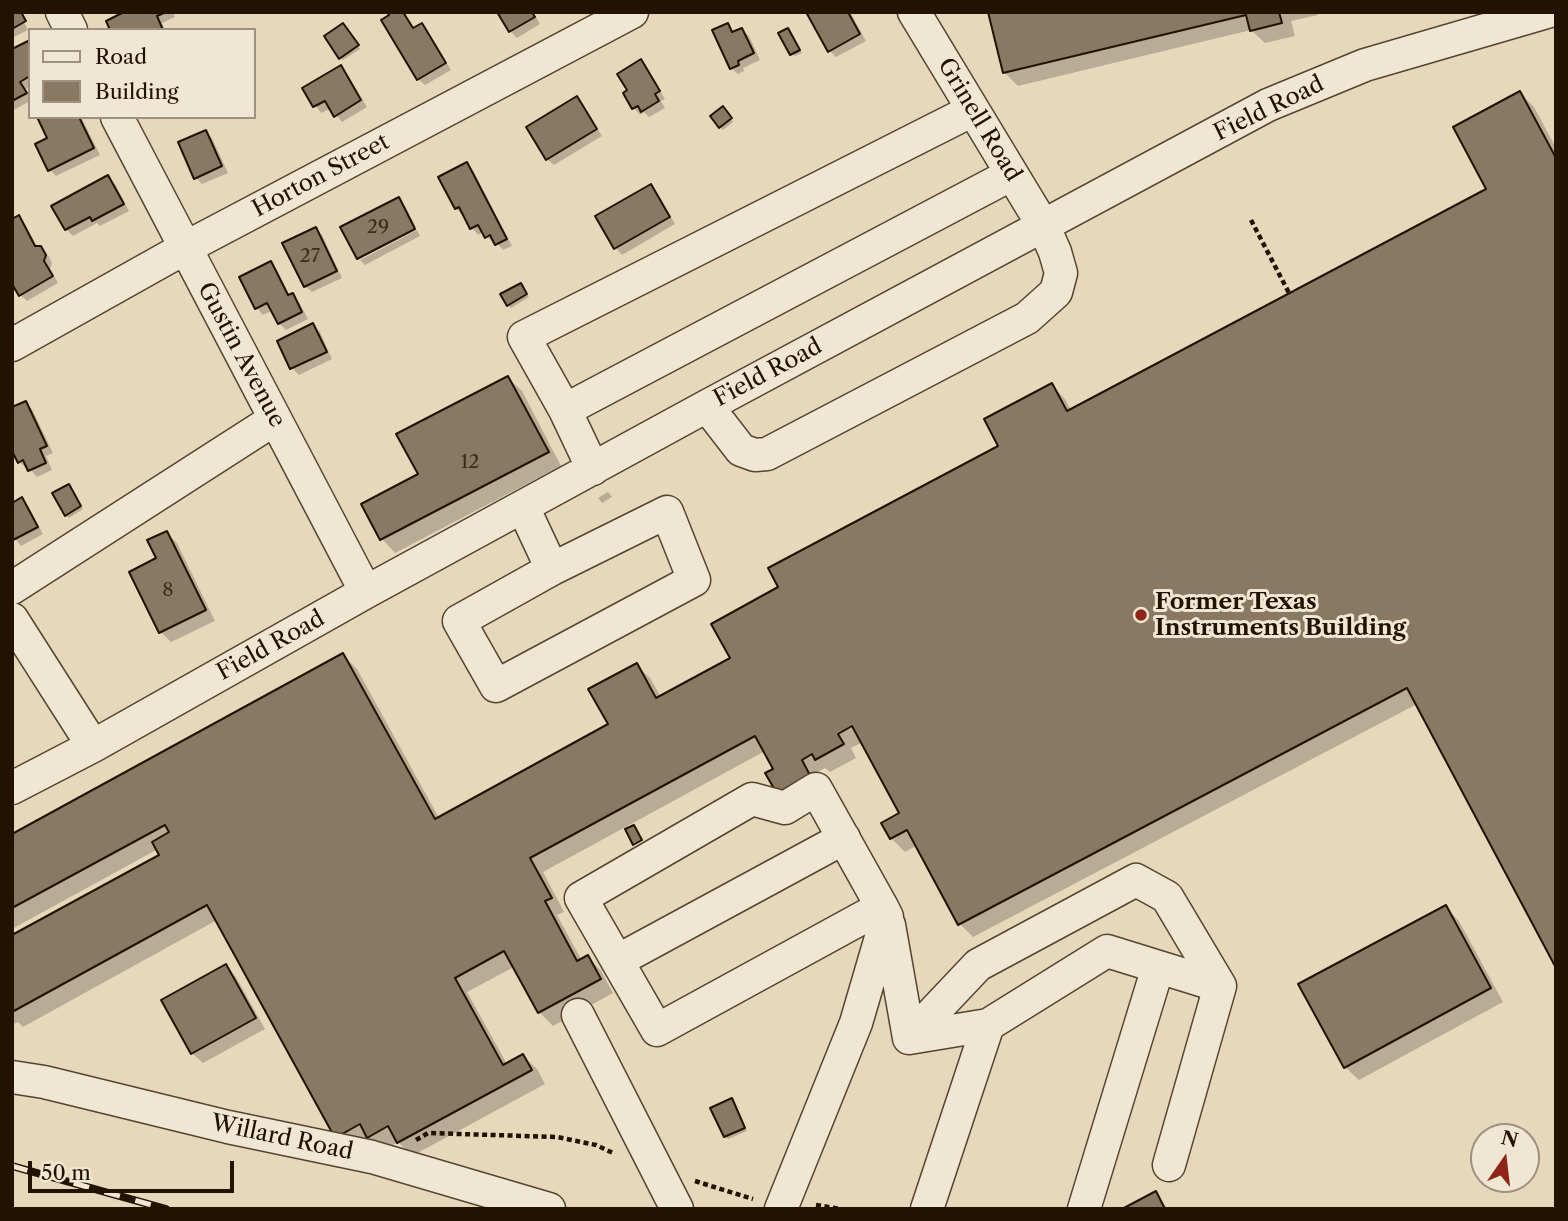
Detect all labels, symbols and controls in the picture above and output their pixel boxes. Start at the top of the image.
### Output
legend [28,28,256,119]
text: Road [95,44,147,69]
street label: Grinell Road [931,53,1027,187]
street label: Field Road [1210,71,1328,147]
text: Building [95,79,179,104]
street label: Horton Street [248,128,394,224]
house number: 29 [367,217,389,239]
house number: 27 [300,246,320,268]
street label: Gustin Avenue [191,278,291,432]
street label: Field Road [709,333,827,413]
house number: 12 [461,452,479,474]
house number: 8 [162,580,174,602]
place label: Former Texas Instruments Building [1155,588,1406,642]
street label: Field Road [212,605,330,687]
marker: Former Texas Instruments Building [1133,607,1149,623]
street label: Willard Road [209,1109,355,1167]
north arrow [1470,1123,1540,1193]
text: N [1499,1126,1521,1152]
scale bar [32,1148,238,1192]
text: 50 m [41,1160,91,1185]

